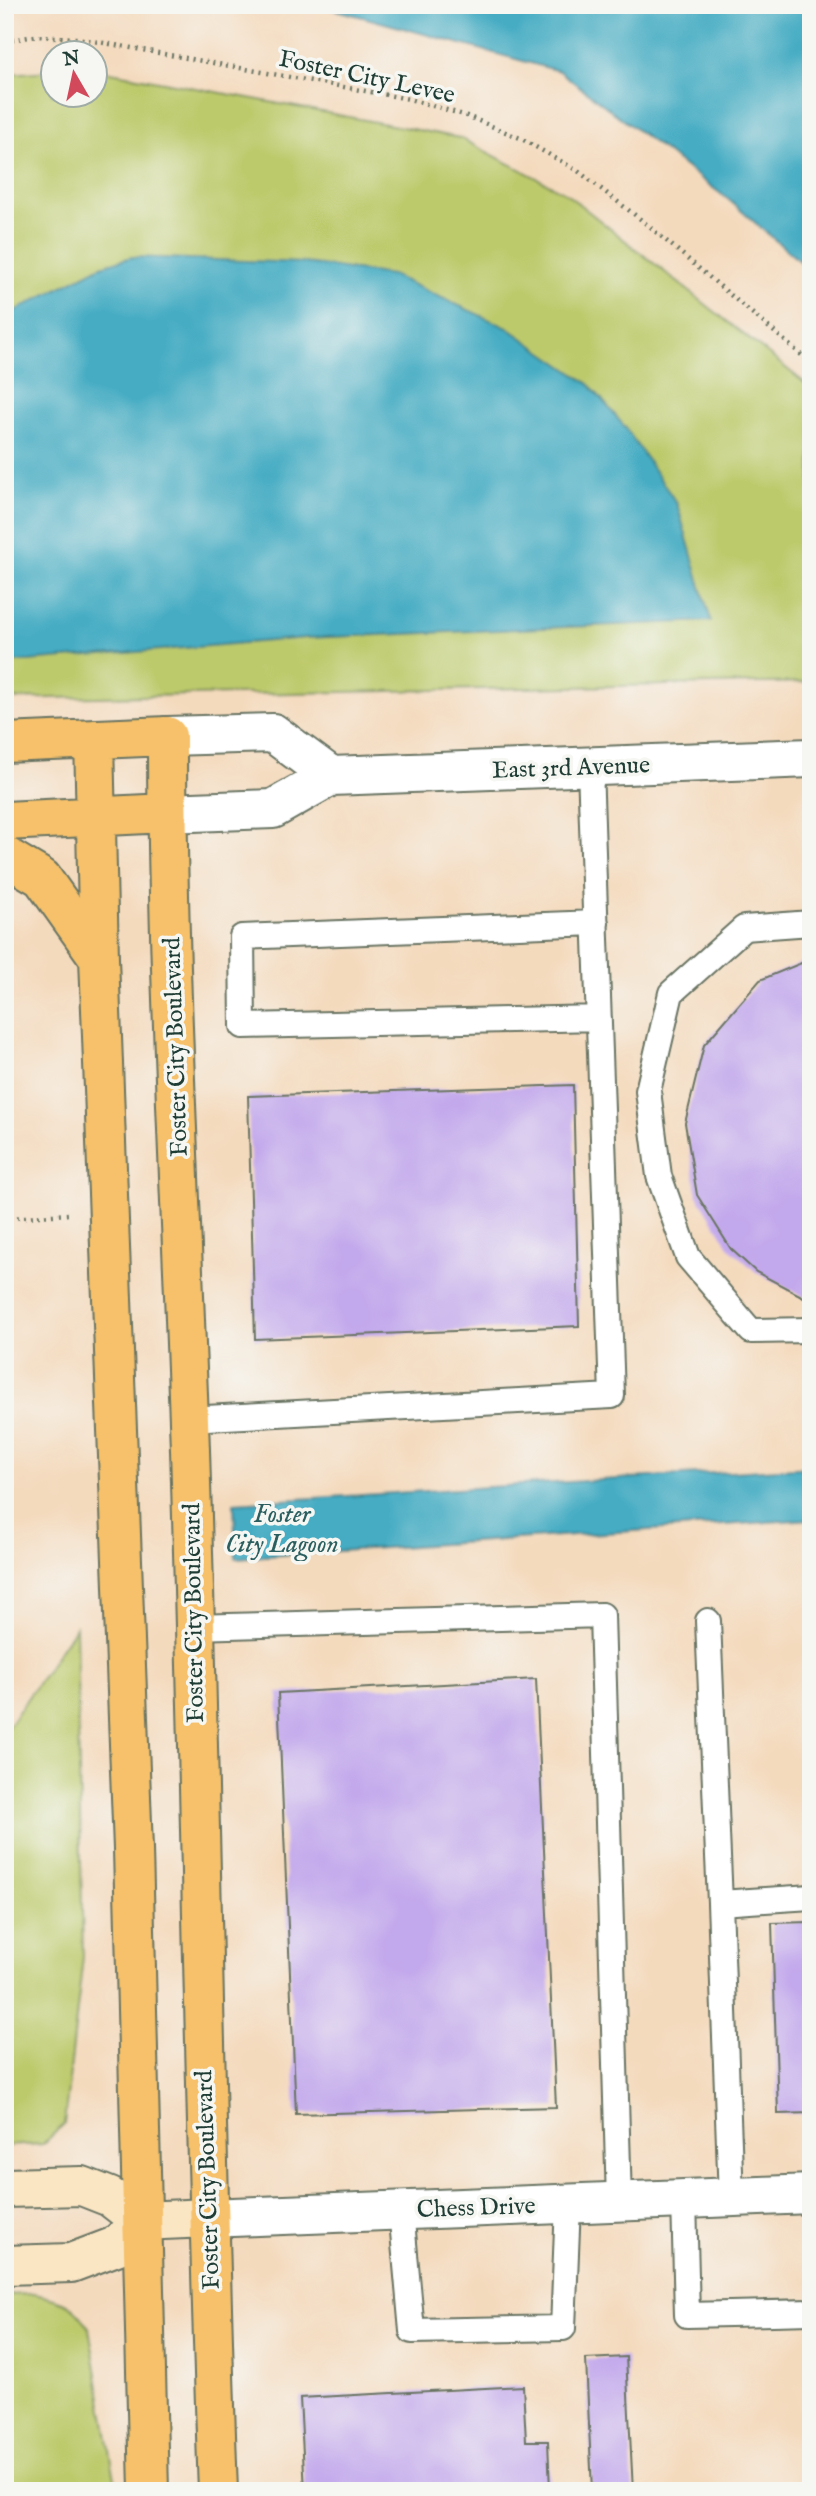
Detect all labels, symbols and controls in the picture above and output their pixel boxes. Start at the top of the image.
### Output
north arrow [38,38,108,108]
street label: Foster City Levee [276,44,458,111]
text: N [61,46,82,72]
street label: East 3rd Avenue [492,750,651,787]
street label: Foster City Boulevard [157,936,196,1157]
water label: Foster City Lagoon [225,1498,339,1562]
street label: Foster City Boulevard [177,1503,212,1723]
street label: Foster City Boulevard [189,2069,228,2290]
street label: Chess Drive [416,2191,536,2226]

